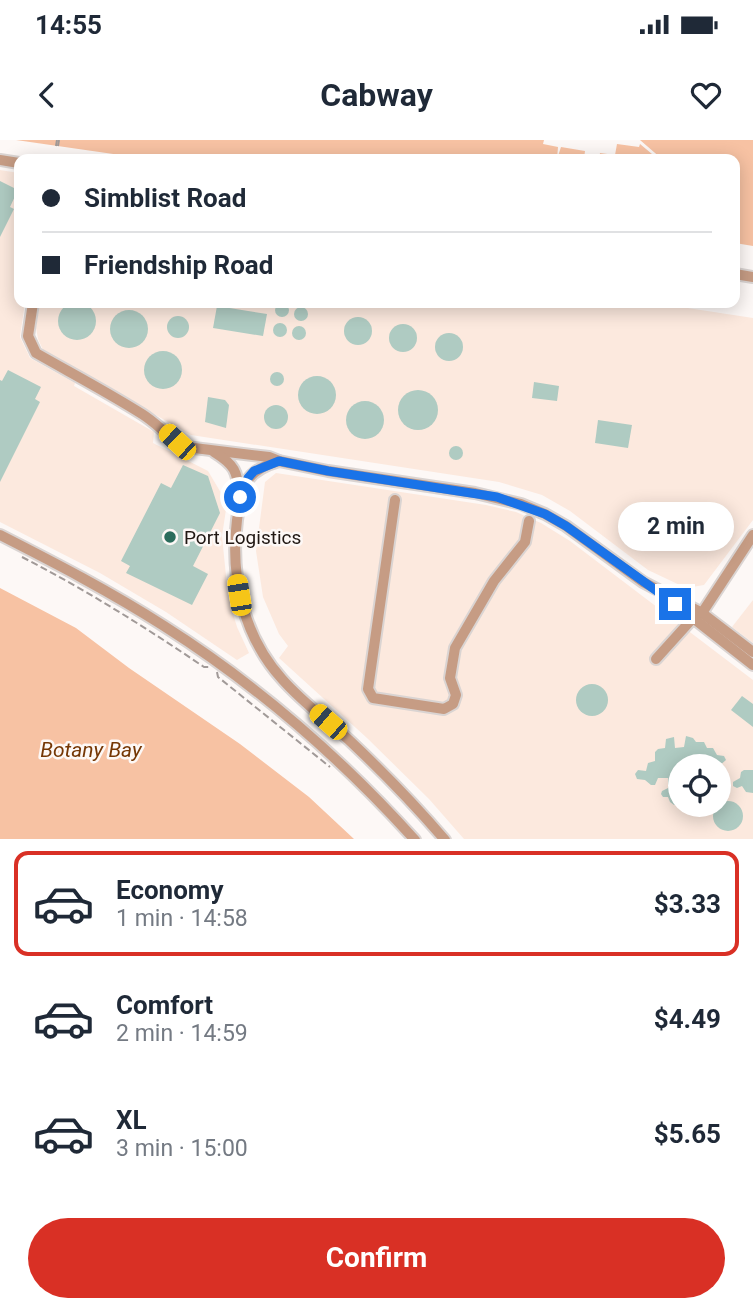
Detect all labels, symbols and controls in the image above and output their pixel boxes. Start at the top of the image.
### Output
text: 14:55 [35,10,102,40]
icon: back [28,76,66,114]
text: Cabway [320,76,433,114]
icon: heart [687,76,725,114]
text: Simblist Road [84,183,246,213]
text: Friendship Road [84,250,273,280]
car [155,420,200,464]
route start [224,481,256,513]
callout: 2 min [617,503,733,552]
text: 2 min [647,513,705,540]
place label: Port Logistics [184,526,301,549]
marker: Port Logistics [162,529,178,545]
car [226,573,253,617]
route end [659,588,691,620]
car [306,700,351,744]
water label: Botany Bay [40,738,143,762]
map controls [668,754,731,817]
button: locate [668,754,731,817]
icon: car [32,872,95,935]
text: Economy [116,875,223,905]
text: $3.33 [654,889,721,919]
text: 1 min · 14:58 [116,905,248,932]
icon: car [32,987,95,1050]
text: Comfort [116,990,213,1020]
text: $4.49 [654,1004,721,1034]
text: 2 min · 14:59 [116,1020,248,1047]
icon: car [32,1102,95,1165]
text: XL [116,1105,147,1135]
text: $5.65 [654,1119,721,1149]
text: 3 min · 15:00 [116,1135,248,1162]
button: Confirm [28,1218,725,1298]

